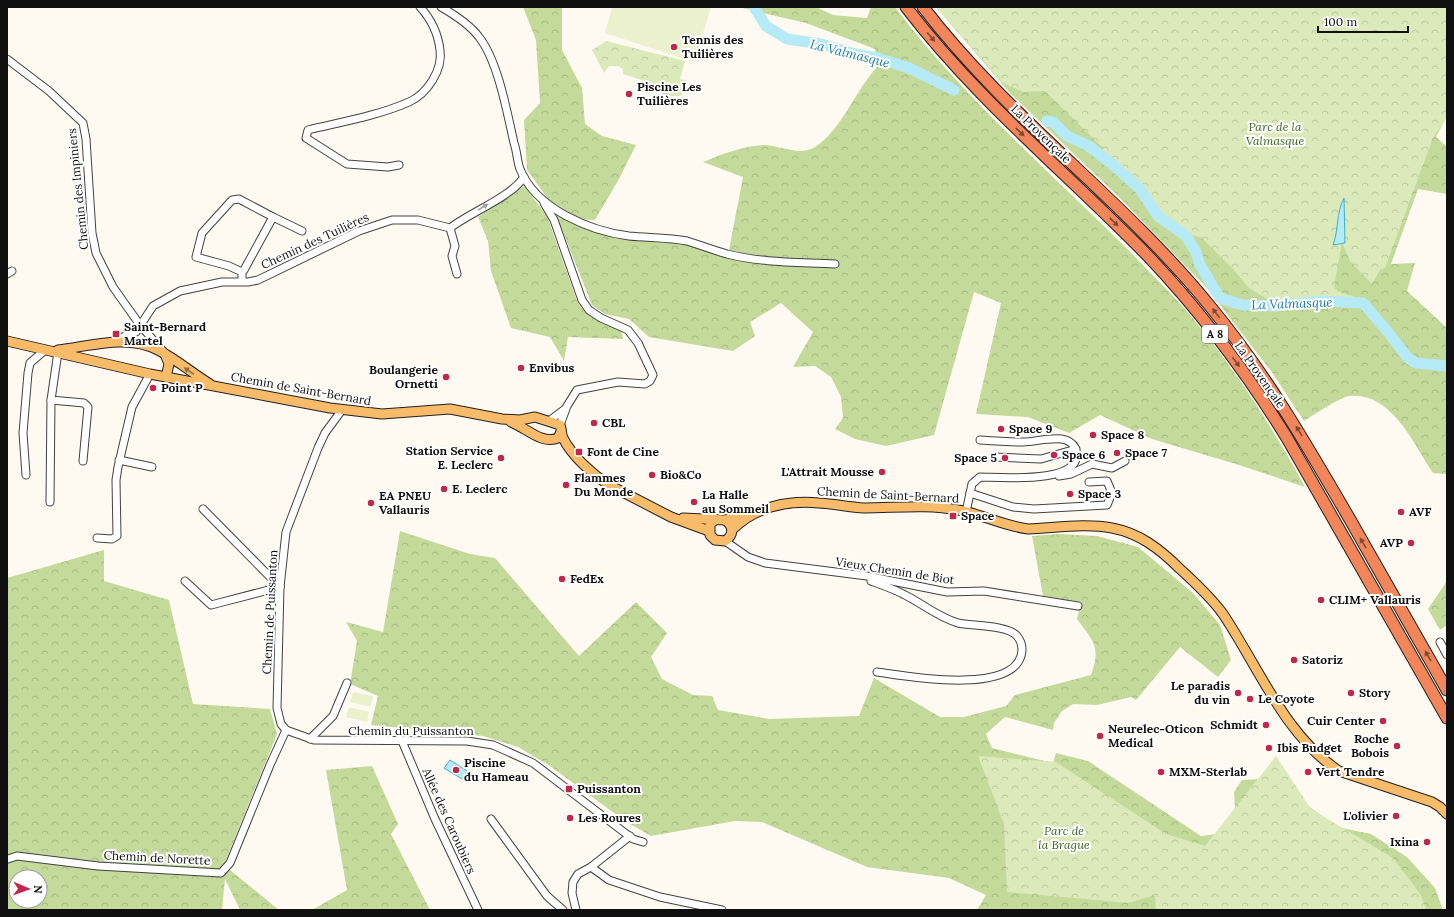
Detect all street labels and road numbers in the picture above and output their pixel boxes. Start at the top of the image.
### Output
street label: La Provençale [1008,101,1075,166]
street label: Chemin des Impiniers [64,127,91,251]
street label: Chemin des Tuilières [258,209,372,272]
road number: A 8 [1202,325,1228,343]
street label: La Provençale [1232,338,1289,411]
street label: Chemin de Saint-Bernard [230,369,372,408]
street label: Chemin de Saint-Bernard [817,483,959,506]
street label: Chemin de Puissanton [259,549,280,675]
street label: Vieux Chemin de Biot [834,554,956,587]
street label: Chemin du Puissanton [348,723,474,738]
street label: Allée des Caroubiers [419,765,480,876]
street label: Chemin de Norette [103,847,211,868]

